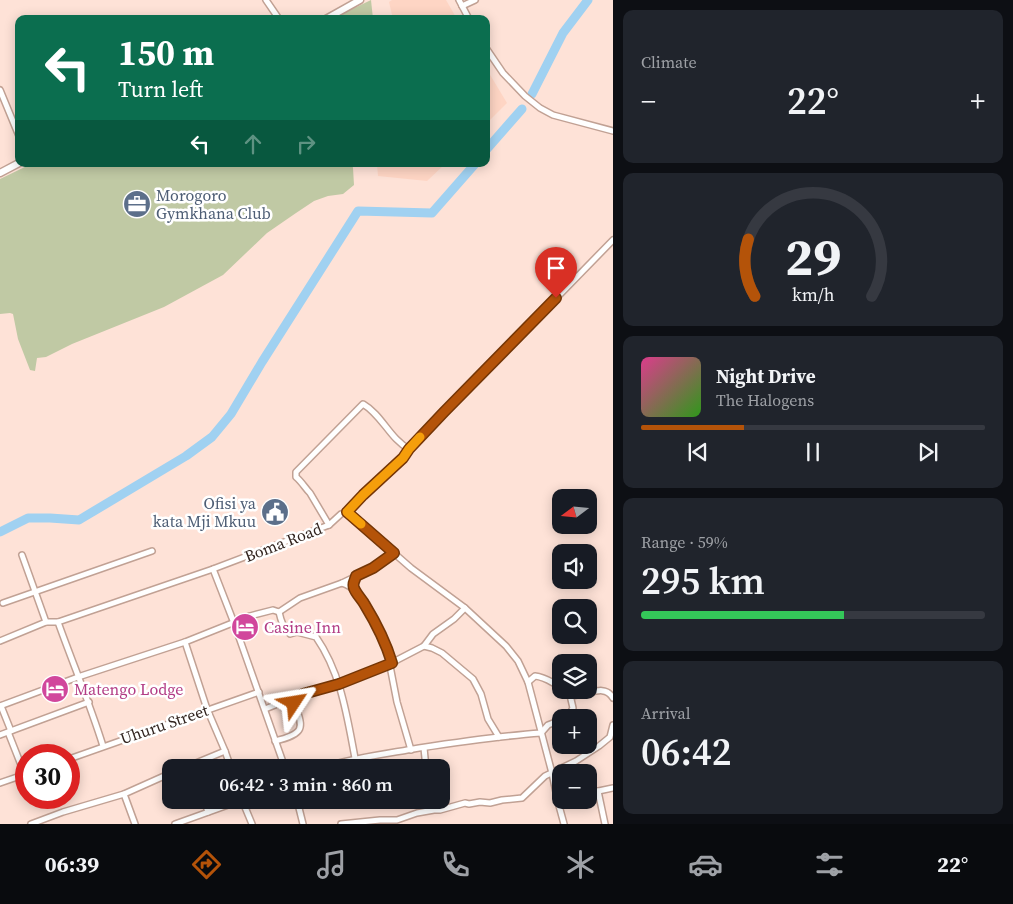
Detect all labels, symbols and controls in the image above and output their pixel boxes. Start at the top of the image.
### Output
text: 150 m [118,29,214,77]
icon: left [35,35,100,100]
text: Climate [641,51,697,73]
text: Turn left [118,74,203,104]
text: 22° [787,75,839,127]
text: − [641,82,656,120]
text: + [970,82,985,120]
icon: left [186,130,214,158]
icon: ahead [239,130,267,158]
icon: right [292,130,320,158]
place label: Morogoro Gymkhana Club [156,184,271,224]
office icon: Morogoro Gymkhana Club [122,189,152,219]
text: 29 [785,221,841,292]
pin [535,247,577,298]
icon: arrive [542,254,570,282]
text: km/h [792,282,835,307]
text: Night Drive [716,363,816,389]
text: The Halogens [716,389,814,411]
icon: previous [684,438,712,466]
icon: pause [799,438,827,466]
icon: next [914,438,942,466]
north arrow [552,489,598,534]
map controls [552,489,597,809]
place label: Ofisi ya kata Mji Mkuu [153,492,257,532]
public building icon: Ofisi ya kata Mji Mkuu [260,497,290,527]
street label: Boma Road [241,517,325,567]
text: Range · 59% [641,531,728,553]
button: sound [552,544,597,589]
text: 295 km [641,555,765,607]
button: search [552,599,597,644]
hotel icon: Casine Inn [230,612,260,642]
place label: Casine Inn [264,616,341,638]
button: layers [552,654,597,699]
hotel icon: Matengo Lodge [40,674,70,704]
position arrow [267,676,319,728]
place label: Matengo Lodge [74,678,183,700]
street label: Uhuru Street [117,698,212,749]
text: Arrival [641,702,690,724]
button: + [552,709,597,754]
text: 06:42 [641,726,731,778]
speed limit sign: 30 [15,744,80,809]
button: − [552,764,597,809]
text: 06:42 · 3 min · 860 m [219,771,393,797]
icon: directions [189,847,224,882]
icon: music [314,847,349,882]
icon: phone [438,847,473,882]
icon: climate [563,847,598,882]
icon: car [688,847,723,882]
icon: filters [812,847,847,882]
text: 06:39 [45,849,99,879]
text: 22° [937,849,968,879]

